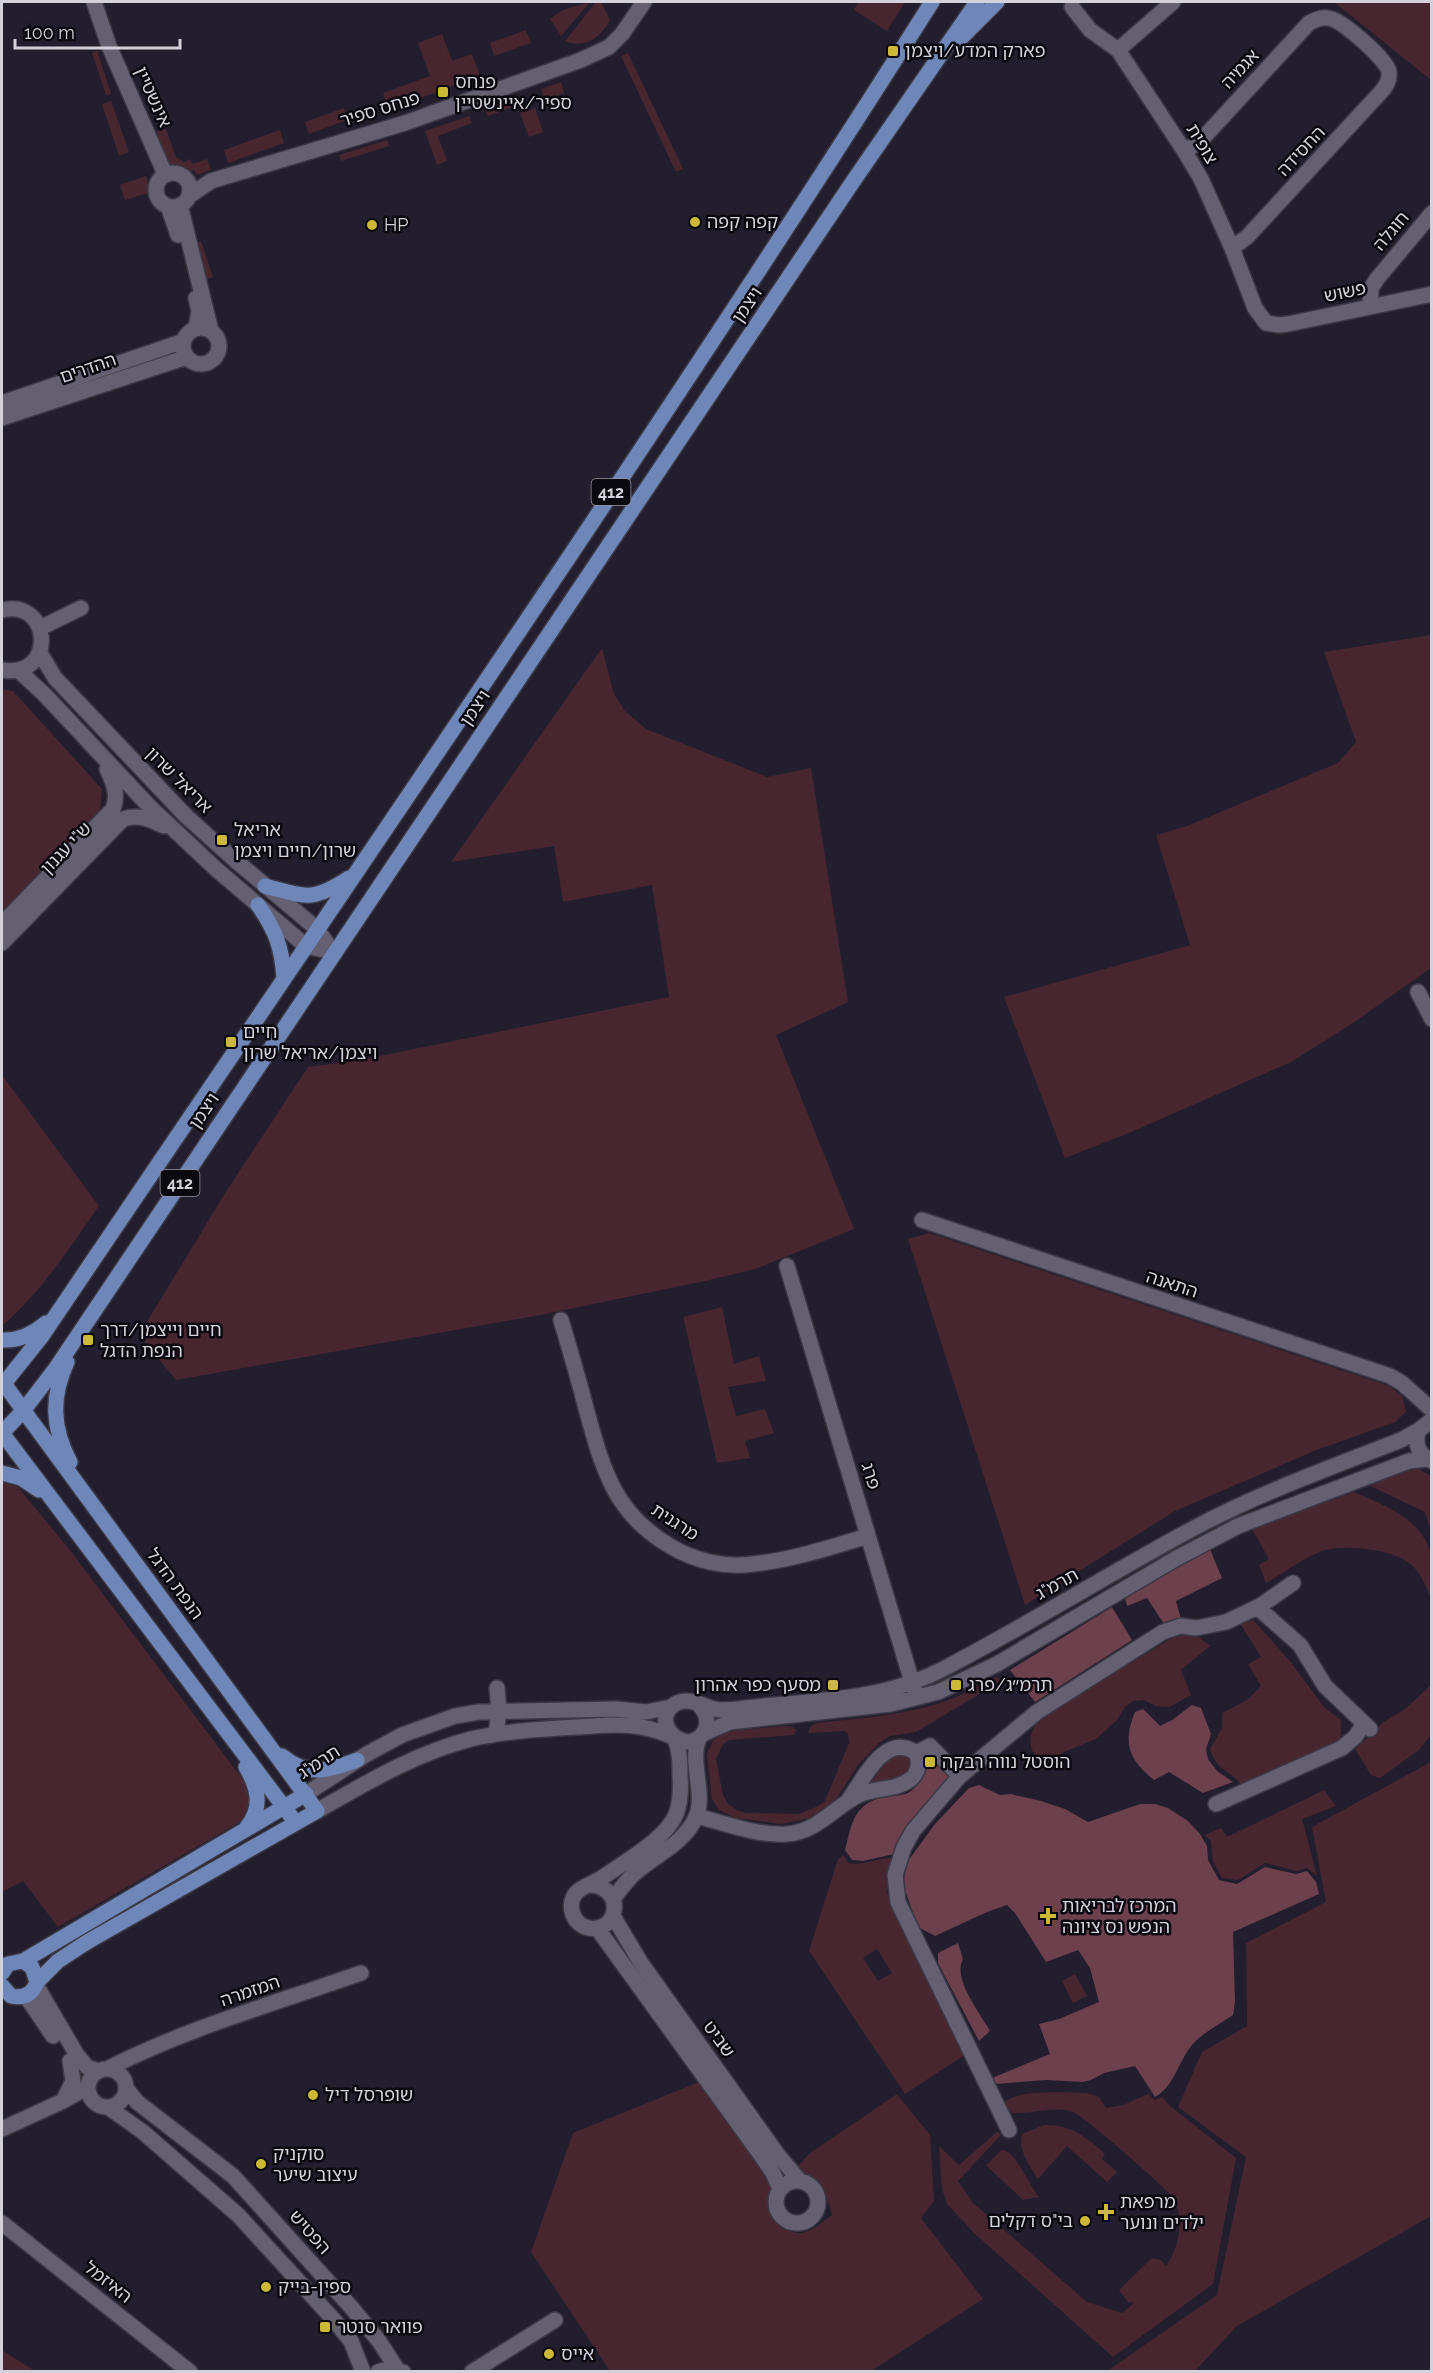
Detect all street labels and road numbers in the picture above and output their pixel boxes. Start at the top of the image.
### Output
street label: אגמיה [1216,45,1263,93]
street label: אינשטיין [131,63,176,130]
street label: פנחס ספיר [337,86,422,131]
street label: צופית [1182,120,1223,168]
street label: החסידה [1272,121,1329,180]
street label: חוגלה [1368,207,1413,254]
street label: פשוש [1322,277,1368,306]
street label: ויצמן [727,283,766,327]
street label: ההדרים [57,348,119,387]
road number: 412 [592,479,630,505]
street label: ויצמן [455,686,494,730]
street label: אריאל שרון [142,742,217,817]
street label: ש"י עגנון [36,817,95,878]
street label: ויצמן [184,1089,223,1133]
road number: 412 [160,1170,200,1196]
street label: התאנה [1144,1265,1201,1302]
street label: פרג [857,1460,885,1492]
street label: מרגנית [648,1499,703,1545]
street label: הנפת הדגל [143,1544,208,1623]
street label: תרמ"ג [1032,1563,1082,1604]
street label: תרמ"ג [294,1740,344,1783]
street label: המזמרה [217,1971,282,2010]
street label: שביט [699,2017,740,2061]
street label: הפטיש [285,2205,336,2258]
street label: האיזמל [80,2256,136,2307]

